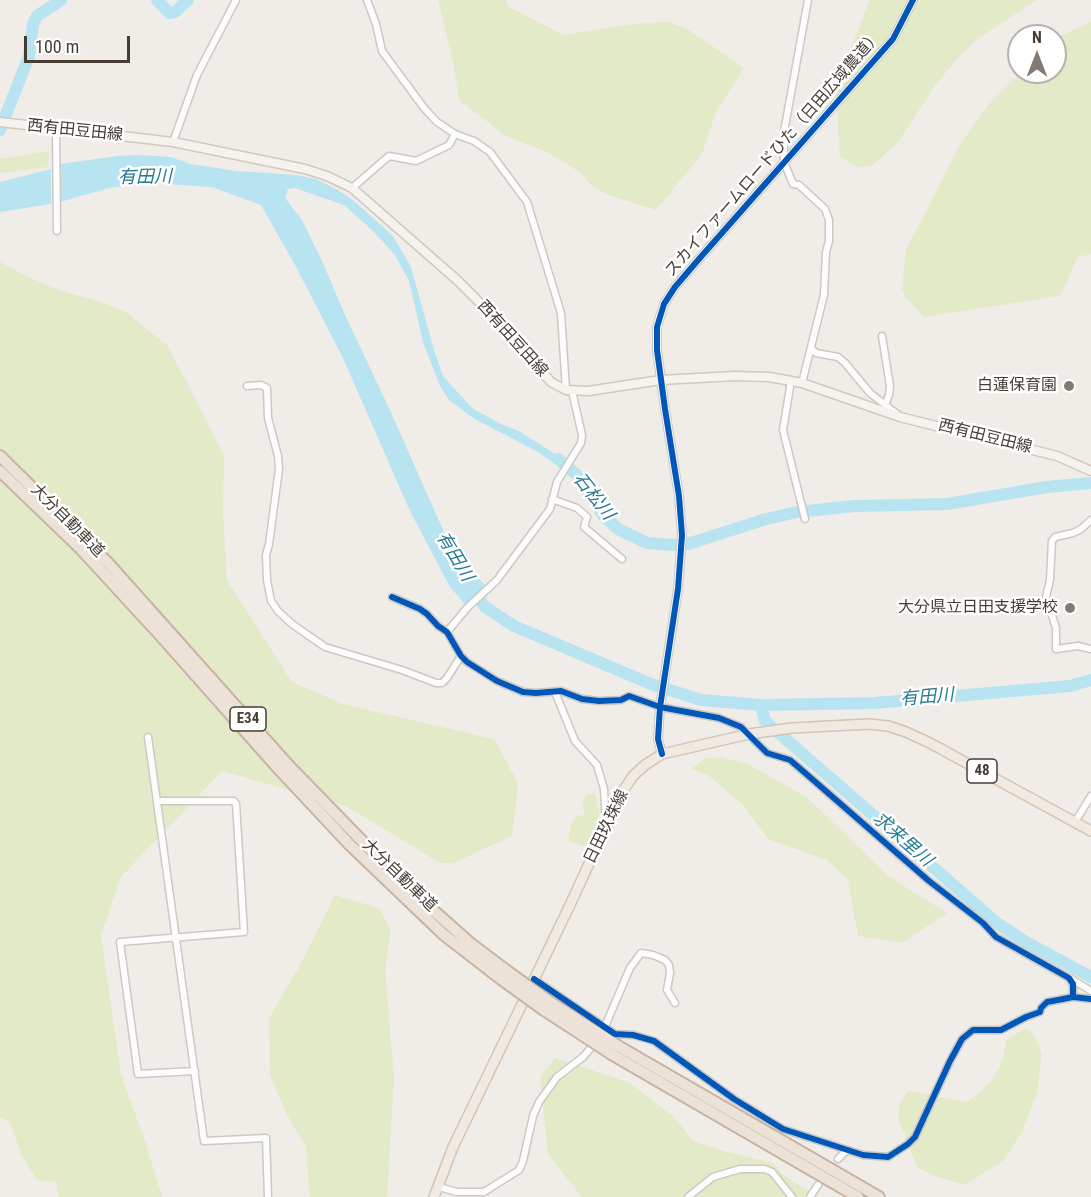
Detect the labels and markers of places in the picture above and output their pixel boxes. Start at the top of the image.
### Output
place label: 白蓮保育園 [977,376,1057,396]
marker: 白蓮保育園 [1062,379,1076,393]
place label: 大分県立日田支援学校 [898,598,1058,618]
marker: 大分県立日田支援学校 [1063,601,1077,615]

